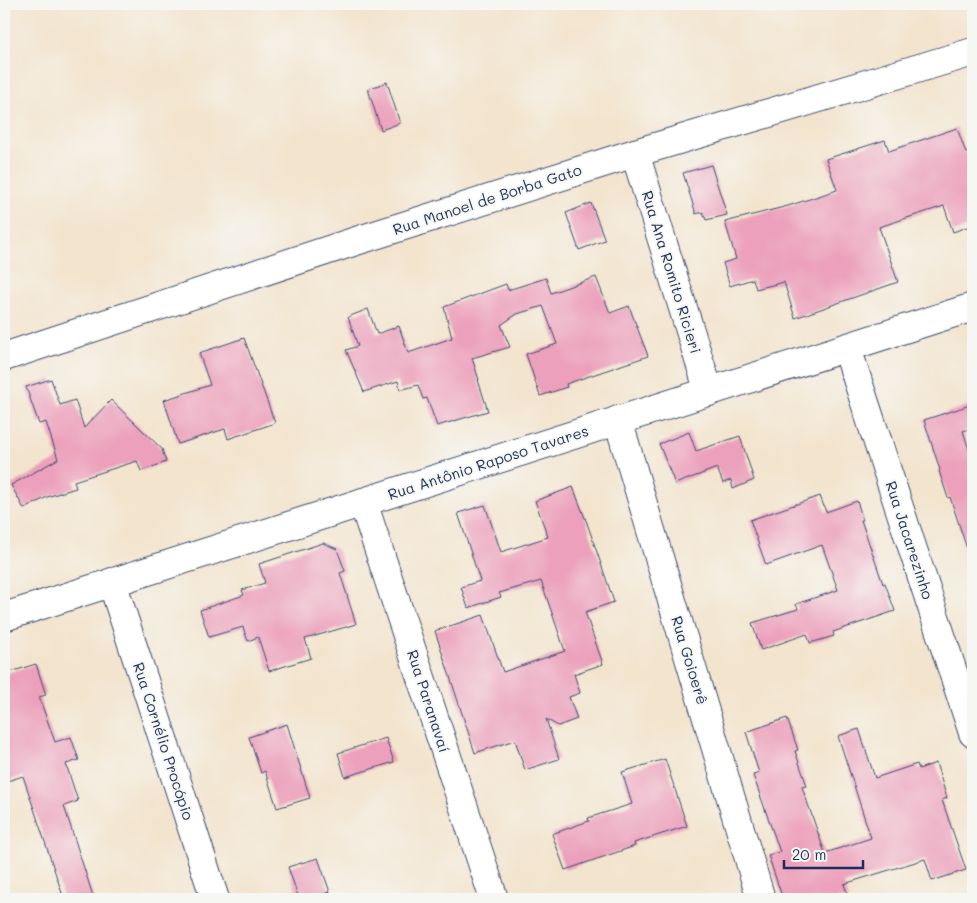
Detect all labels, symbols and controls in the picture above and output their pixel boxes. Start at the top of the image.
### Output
street label: Rua Manoel de Borba Gato [390,159,584,239]
street label: Rua Ana Romito Ricieri [638,188,706,356]
street label: Rua Antônio Raposo Tavares [385,420,591,504]
street label: Rua Jacarezinho [881,478,939,602]
street label: Rua Goioerê [667,613,713,707]
street label: Rua Paranavaí [403,647,455,755]
street label: Rua Cornélio Procópio [129,660,199,823]
scale bar [784,838,863,870]
text: 20 m [792,844,826,864]

